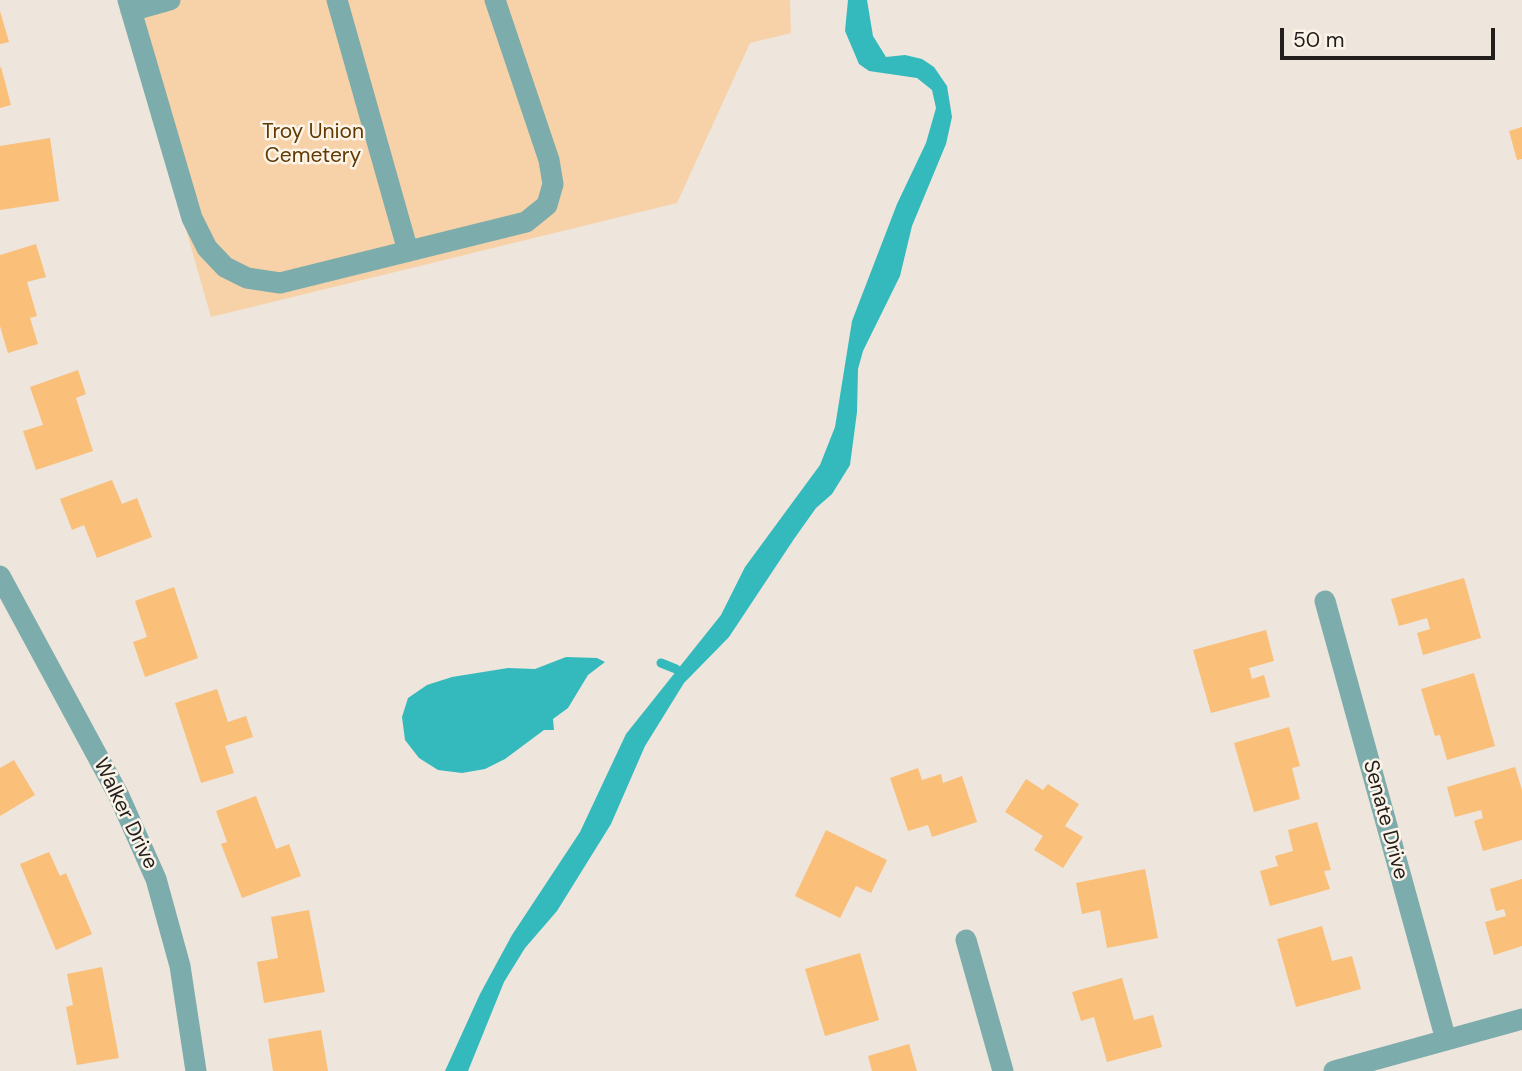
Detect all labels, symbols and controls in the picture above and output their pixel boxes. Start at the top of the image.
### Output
scale bar [1284,14,1499,58]
text: 50 m [1293,26,1344,54]
park label: Troy Union Cemetery [262,119,364,169]
street label: Walker Drive [87,754,163,874]
street label: Senate Drive [1357,758,1413,882]

